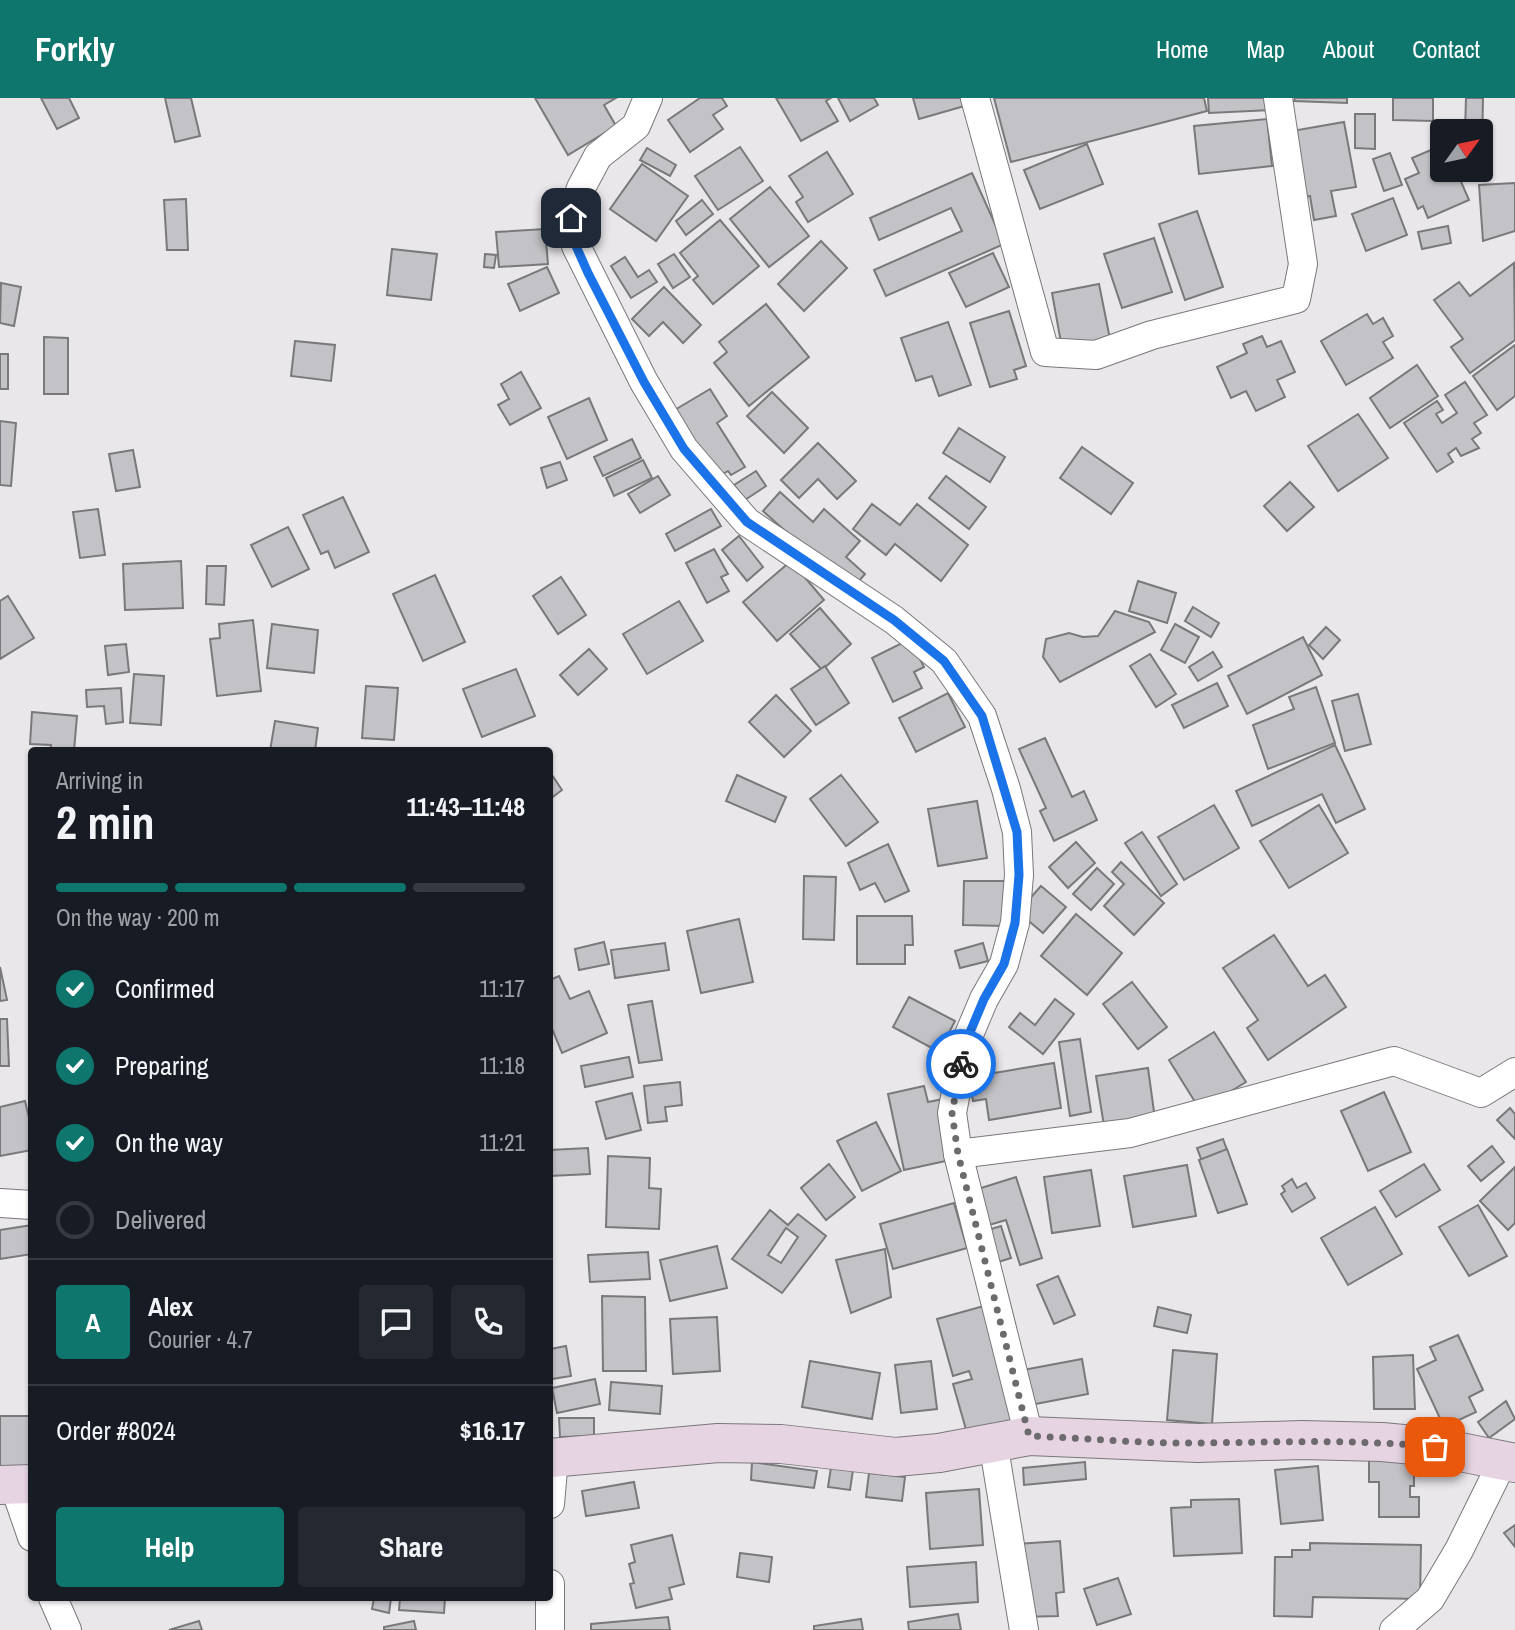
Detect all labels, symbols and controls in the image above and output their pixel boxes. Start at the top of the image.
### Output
text: Forkly [35,27,115,71]
text: Home [1156,33,1208,65]
text: Map [1246,33,1285,65]
text: About [1323,33,1374,65]
text: Contact [1412,33,1480,65]
north arrow [1430,119,1493,182]
map controls [1430,119,1493,182]
pin [541,188,601,248]
icon: home [552,199,590,237]
text: Arriving in [56,765,143,796]
text: 11:43–11:48 [406,789,525,824]
text: 2 min [56,791,155,853]
text: On the way · 200 m [56,902,220,933]
icon: check [56,970,94,1008]
text: Confirmed [115,971,215,1006]
text: 11:17 [479,973,525,1004]
courier [926,1029,996,1099]
icon: bike [942,1045,980,1083]
icon: check [56,1047,94,1085]
text: Preparing [115,1048,209,1083]
text: 11:18 [479,1050,525,1081]
icon: check [56,1124,94,1162]
text: On the way [115,1125,223,1160]
text: 11:21 [479,1127,525,1158]
text: Delivered [115,1202,206,1237]
button: chat [359,1285,433,1359]
button: phone [451,1285,525,1359]
text: Alex [148,1289,193,1324]
text: A [85,1305,101,1340]
text: Courier · 4.7 [148,1324,253,1355]
text: Order #8024 [56,1413,176,1448]
text: $16.17 [460,1413,525,1448]
pin [1405,1417,1465,1477]
icon: bag [1416,1428,1454,1466]
button: Help [56,1507,284,1587]
button: Share [298,1507,525,1587]

